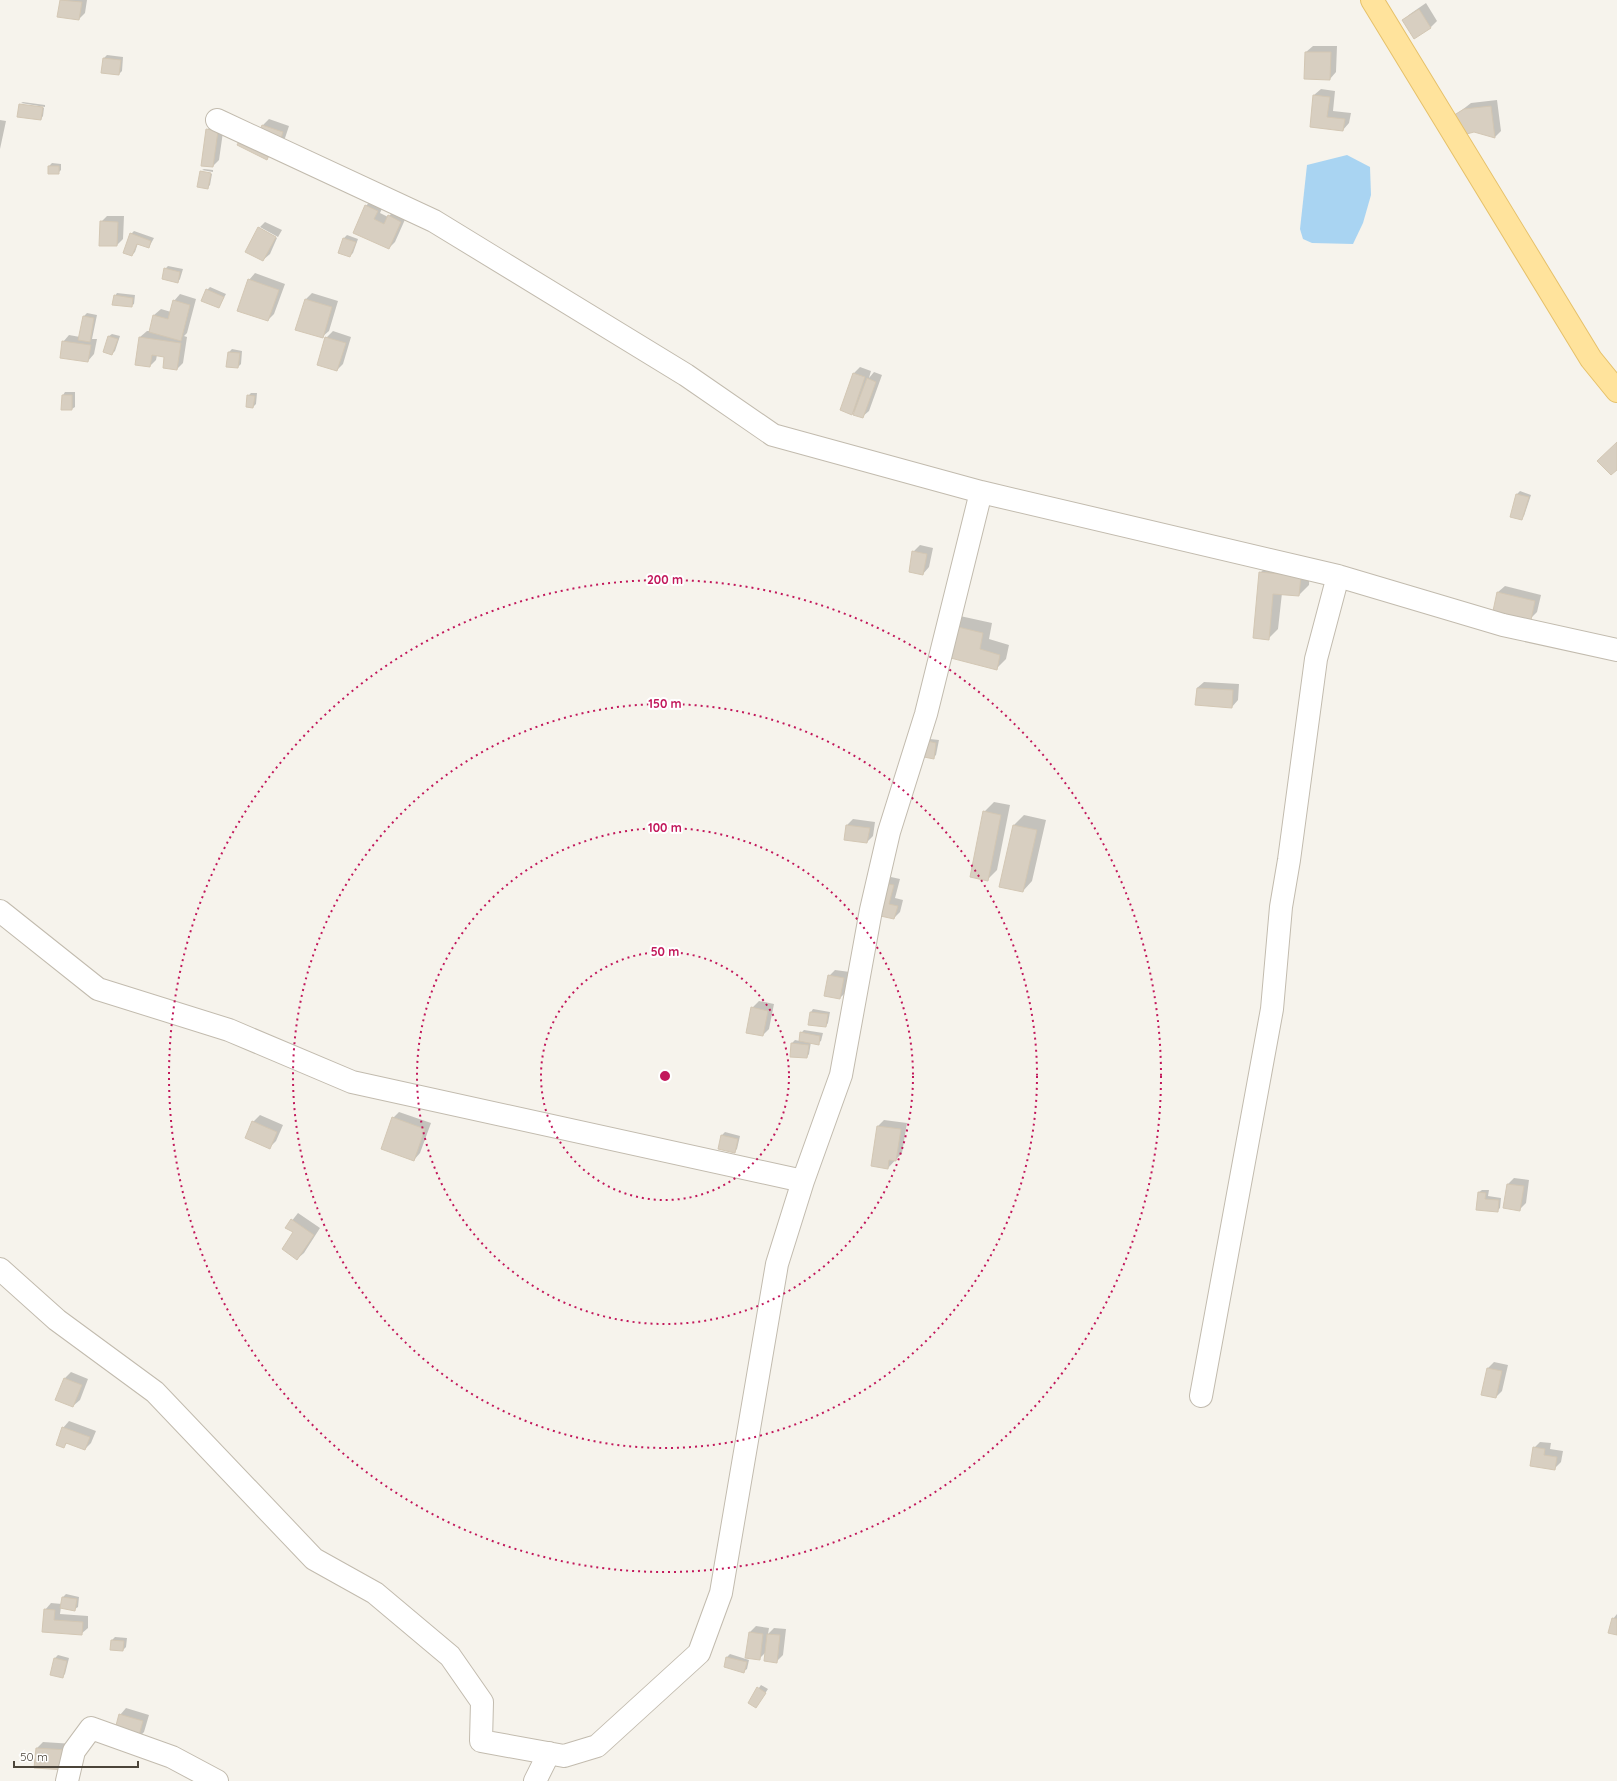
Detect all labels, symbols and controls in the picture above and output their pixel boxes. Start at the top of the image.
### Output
text: 200 m [647,572,683,587]
text: 150 m [648,696,682,711]
text: 100 m [648,820,682,835]
text: 50 m [651,944,679,959]
centre of rings [658,1069,672,1083]
scale bar [14,1743,138,1769]
text: 50 m [20,1749,48,1764]

